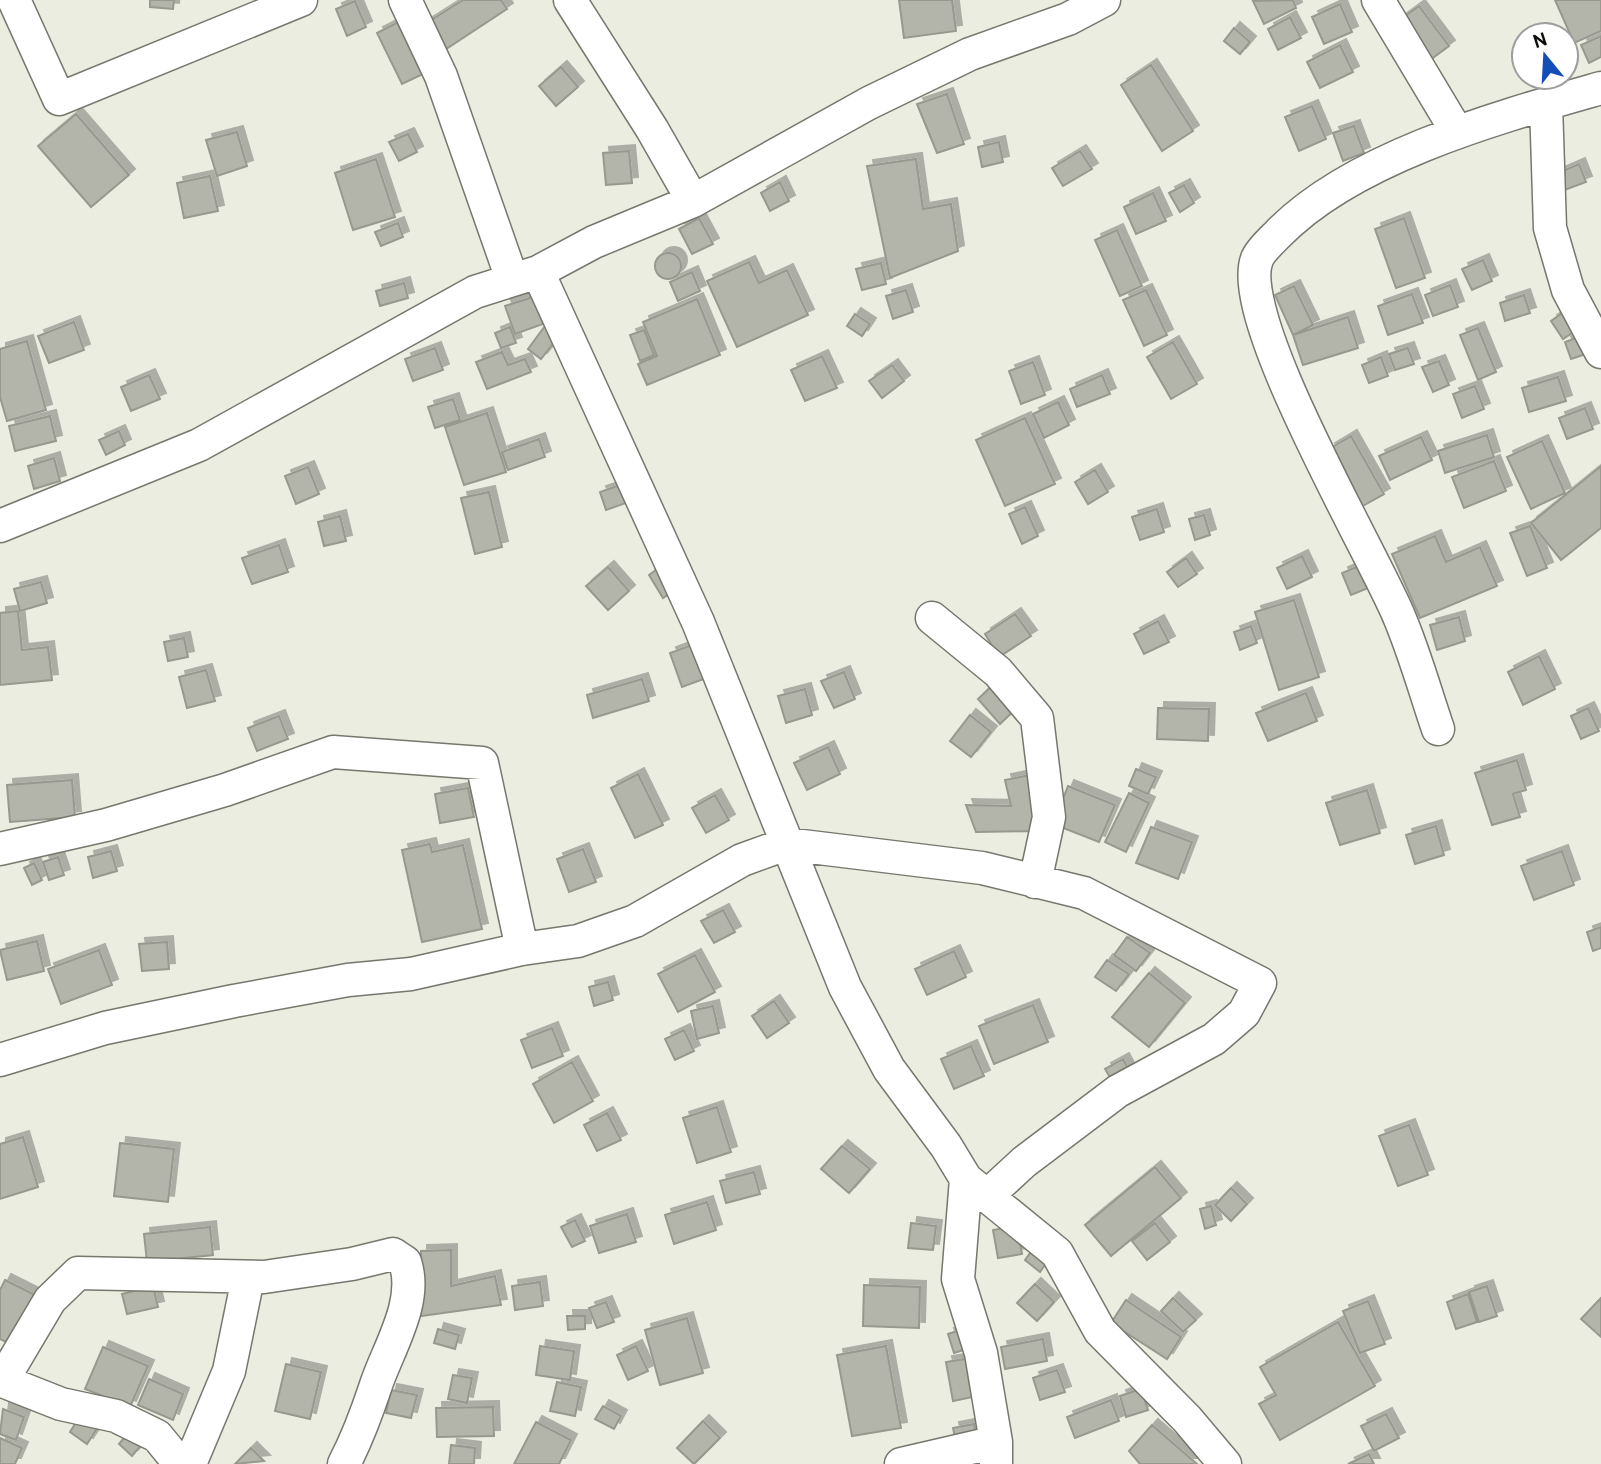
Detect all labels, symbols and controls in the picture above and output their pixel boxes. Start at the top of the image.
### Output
north arrow [1510,21,1580,91]
text: N [1530,28,1551,55]

